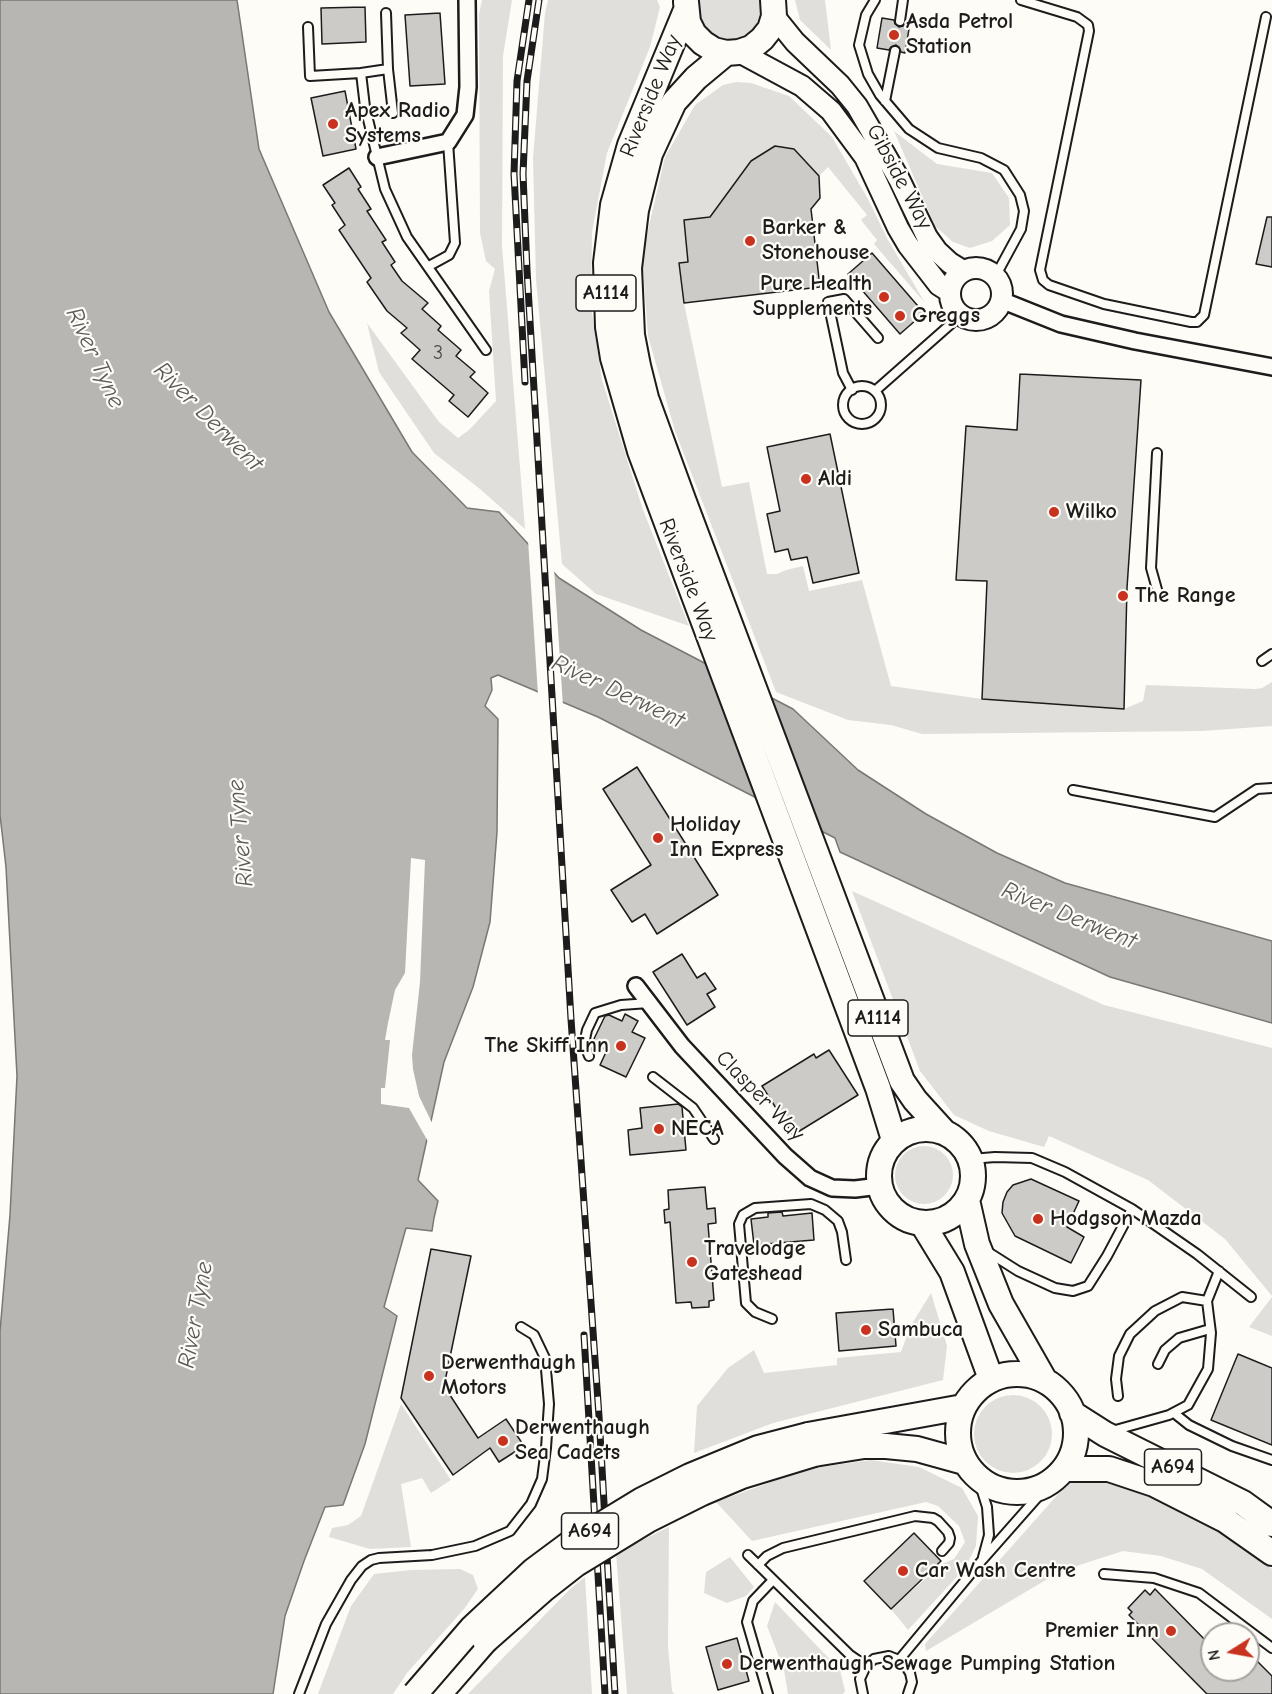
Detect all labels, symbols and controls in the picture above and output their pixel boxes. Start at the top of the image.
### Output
place label: Asda Petrol Station [906,9,1013,60]
marker: Asda Petrol Station [887,28,901,42]
street label: Riverside Way [614,31,688,161]
place label: Apex Radio Systems [345,98,450,150]
marker: Apex Radio Systems [326,117,340,131]
street label: Gibside Way [860,120,938,234]
place label: Barker & Stonehouse [762,215,869,266]
marker: Barker & Stonehouse [743,234,757,248]
place label: Pure Health Supplements [753,271,872,322]
road number: A1114 [576,275,636,311]
marker: Pure Health Supplements [877,290,891,304]
water label: River Tyne [59,303,131,413]
place label: Greggs [912,303,980,329]
marker: Greggs [893,309,907,323]
house number: 3 [433,341,443,365]
water label: River Derwent [147,356,269,478]
place label: Aldi [818,466,852,492]
marker: Aldi [799,472,813,486]
place label: Wilko [1066,499,1117,525]
marker: Wilko [1047,505,1061,519]
street label: Riverside Way [652,515,724,645]
place label: The Range [1135,583,1236,609]
marker: The Range [1116,589,1130,603]
water label: River Derwent [547,649,689,735]
water label: River Tyne [222,778,260,888]
place label: Holiday Inn Express [670,812,784,864]
marker: Holiday Inn Express [651,831,665,845]
water label: River Derwent [997,876,1141,956]
road number: A1114 [848,1000,908,1036]
place label: The Skiff Inn [484,1033,609,1059]
marker: The Skiff Inn [614,1039,628,1053]
street label: Clasper Way [710,1045,810,1147]
place label: NECA [671,1116,724,1142]
marker: NECA [652,1122,666,1136]
place label: Hodgson Mazda [1050,1206,1202,1232]
marker: Hodgson Mazda [1031,1212,1045,1226]
place label: Travelodge Gateshead [704,1236,806,1288]
marker: Travelodge Gateshead [685,1255,699,1269]
water label: River Tyne [172,1259,220,1371]
place label: Sambuca [878,1317,963,1343]
marker: Sambuca [859,1323,873,1337]
place label: Derwenthaugh Motors [441,1350,576,1402]
marker: Derwenthaugh Motors [422,1369,436,1383]
place label: Derwenthaugh Sea Cadets [515,1415,650,1466]
marker: Derwenthaugh Sea Cadets [496,1434,510,1448]
road number: A694 [1144,1449,1202,1485]
road number: A694 [562,1513,618,1549]
place label: Car Wash Centre [915,1558,1076,1584]
marker: Car Wash Centre [896,1564,910,1578]
place label: Premier Inn [1045,1618,1159,1644]
north arrow [1200,1622,1260,1682]
marker: Premier Inn [1164,1624,1178,1638]
text: N [1204,1648,1224,1662]
place label: Derwenthaugh Sewage Pumping Station [739,1651,1115,1677]
marker: Derwenthaugh Sewage Pumping Station [720,1657,734,1671]

